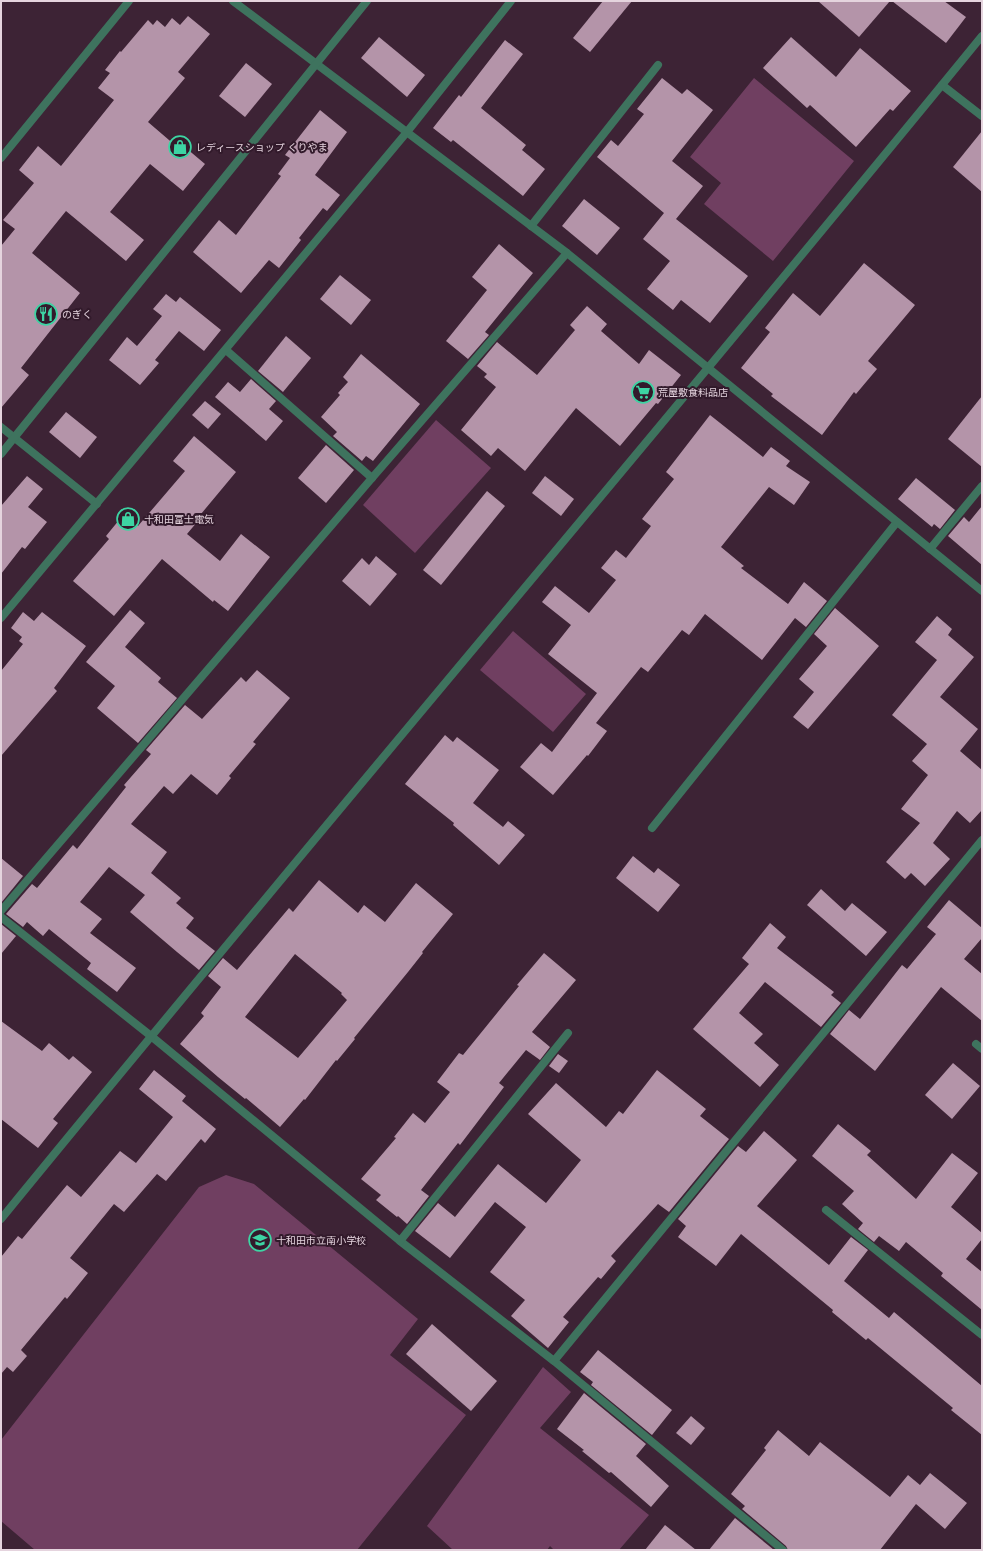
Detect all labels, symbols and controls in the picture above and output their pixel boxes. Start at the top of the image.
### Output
shop icon: レディースショップ くりやま [167,134,193,160]
place label: レディースショップ くりやま [196,141,328,154]
restaurant icon: のぎく [33,301,59,327]
place label: のぎく [62,308,92,321]
supermarket icon: 荒屋敷食料品店 [630,379,656,405]
place label: 荒屋敷食料品店 [658,386,728,399]
shop icon: 十和田富士電気 [115,506,141,532]
place label: 十和田富士電気 [144,513,214,526]
school or university icon: 十和田市立南小学校 [247,1227,273,1253]
place label: 十和田市立南小学校 [276,1234,366,1247]

